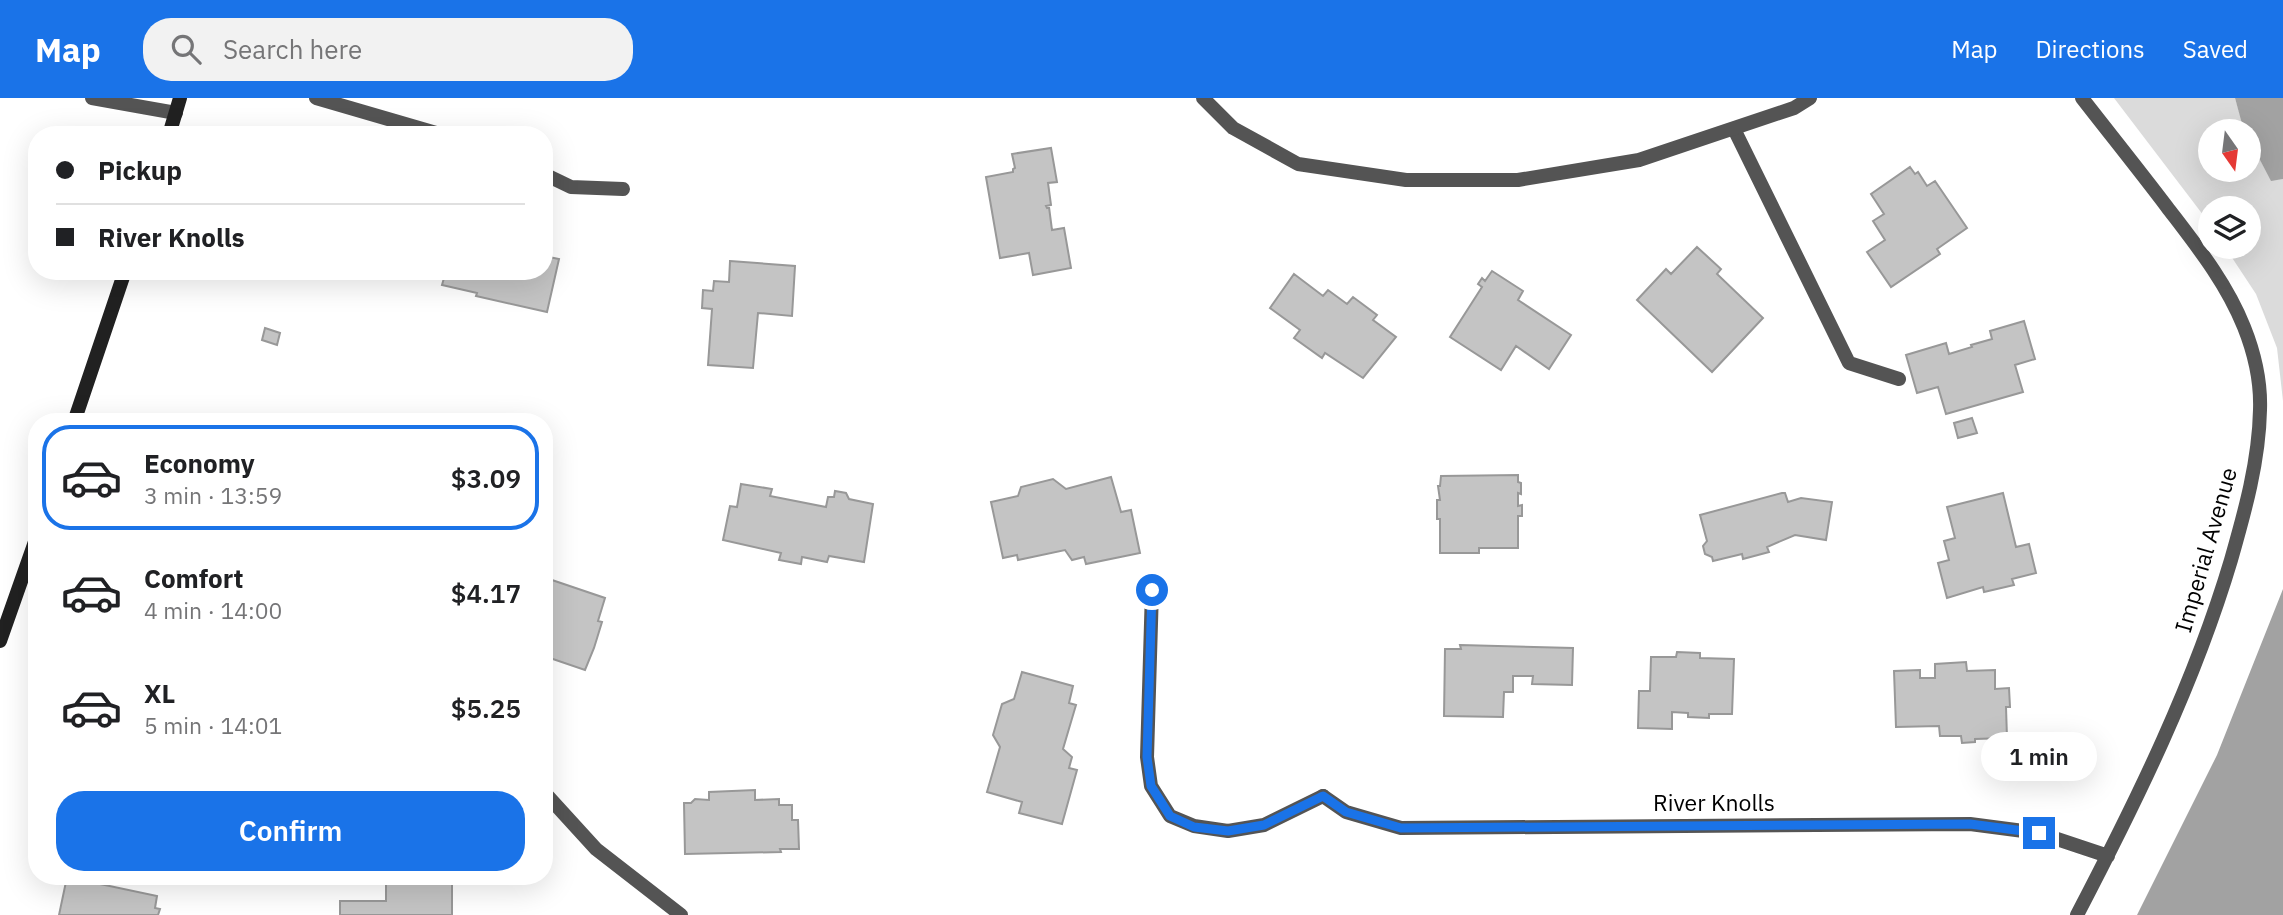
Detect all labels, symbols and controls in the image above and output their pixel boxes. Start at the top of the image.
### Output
search box [143,18,633,81]
text: Map [35,28,101,71]
icon: search [167,30,205,68]
text: Search here [223,32,362,66]
text: Map [1951,33,1997,65]
text: Directions [2035,33,2145,65]
text: Saved [2183,33,2248,65]
north arrow [2198,119,2261,182]
map controls [2198,119,2261,259]
text: Pickup [98,153,182,187]
button: layers [2198,196,2261,259]
text: River Knolls [98,220,245,254]
icon: car [60,446,123,509]
text: Economy [144,446,255,480]
text: $3.09 [451,461,521,495]
street label: Imperial Avenue [2167,464,2243,636]
text: 3 min · 13:59 [144,480,282,510]
icon: car [60,561,123,624]
text: Comfort [144,561,243,595]
route start [1136,574,1168,606]
text: $4.17 [451,576,521,610]
text: 4 min · 14:00 [144,595,282,625]
icon: car [60,676,123,739]
text: XL [144,676,175,710]
text: $5.25 [451,691,521,725]
text: 5 min · 14:01 [144,710,282,740]
callout: 1 min [1981,732,2097,780]
text: 1 min [2009,741,2069,771]
street label: River Knolls [1653,787,1775,817]
button: Confirm [56,791,525,871]
route end [2023,817,2055,849]

